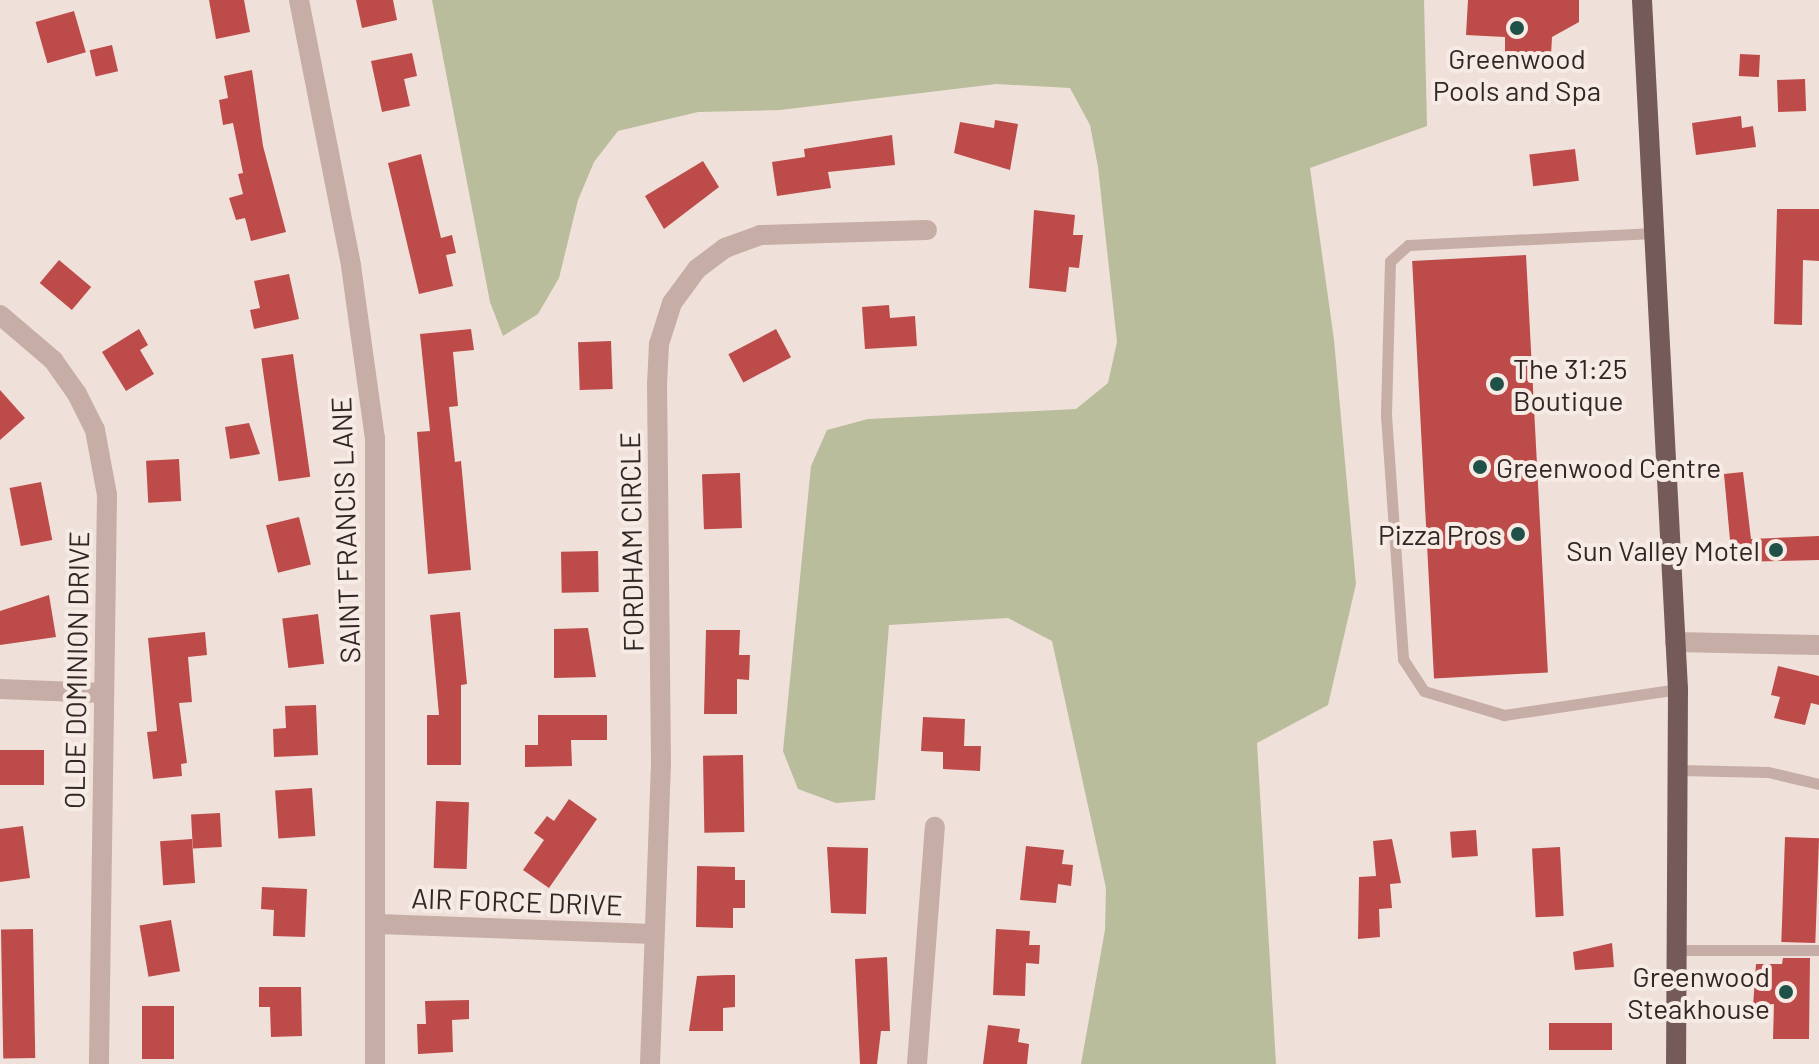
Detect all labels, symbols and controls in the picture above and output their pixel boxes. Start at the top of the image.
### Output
marker: Greenwood Pools and Spa [1508,19,1526,37]
place label: Greenwood Pools and Spa [1433,41,1601,107]
place label: The 31:25 Boutique [1513,351,1627,417]
marker: The 31:25 Boutique [1488,375,1506,393]
street label: SAINT FRANCIS LANE [324,396,366,664]
street label: FORDHAM CIRCLE [612,432,650,652]
place label: Greenwood Centre [1496,450,1721,484]
marker: Greenwood Centre [1471,458,1489,476]
place label: Pizza Pros [1378,517,1502,551]
marker: Pizza Pros [1509,525,1527,543]
street label: OLDE DOMINION DRIVE [57,531,95,809]
place label: Sun Valley Motel [1566,533,1760,567]
marker: Sun Valley Motel [1767,541,1785,559]
street label: AIR FORCE DRIVE [411,881,623,921]
place label: Greenwood Steakhouse [1627,959,1770,1025]
marker: Greenwood Steakhouse [1777,983,1795,1001]

